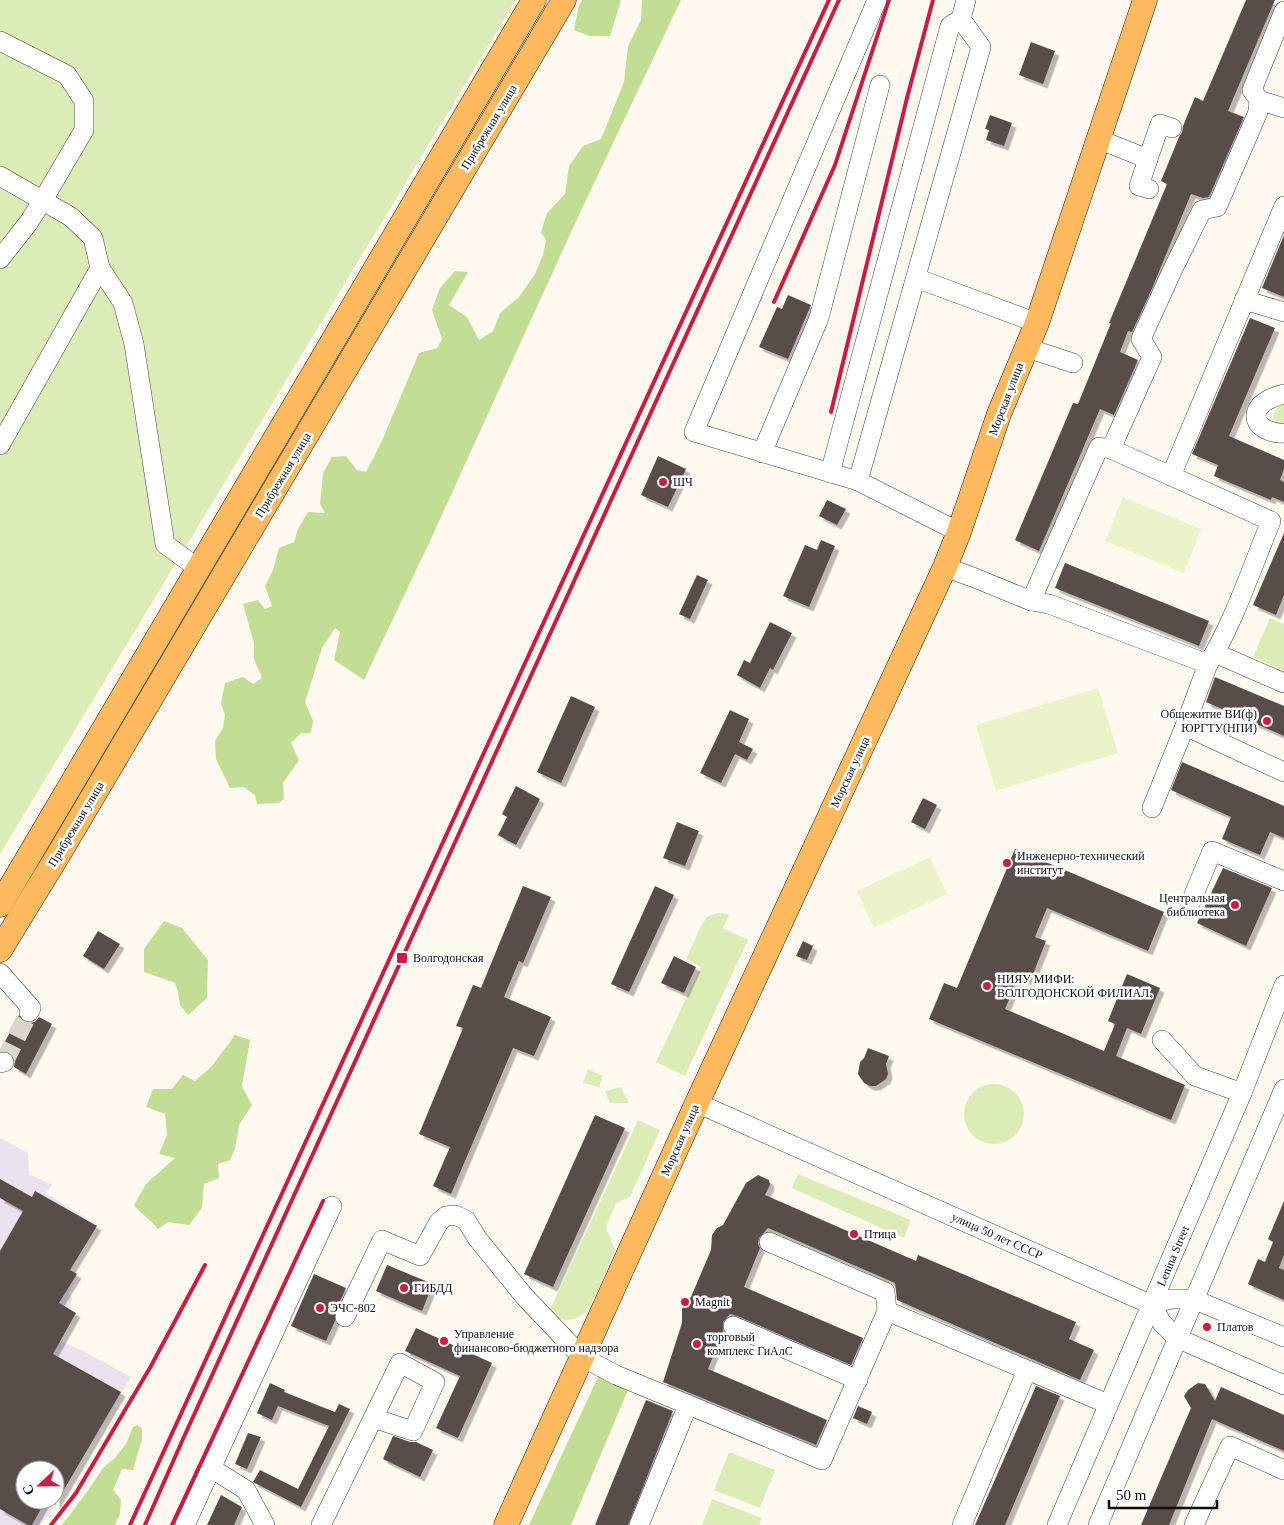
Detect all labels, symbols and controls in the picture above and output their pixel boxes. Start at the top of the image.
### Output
street label: Прибрежная улица [458,81,520,172]
street label: Морская улица [986,360,1027,437]
street label: Прибрежная улица [252,429,314,520]
place label: ШЧ [673,475,693,489]
marker: ШЧ [657,476,669,488]
place label: Общежитие ВИ(ф) ЮРГТУ(НПИ) [1161,707,1257,735]
marker: Общежитие ВИ(ф) ЮРГТУ(НПИ) [1261,715,1273,727]
street label: Морская улица [827,734,873,810]
street label: Прибрежная улица [45,778,107,869]
place label: Инженерно-технический институт [1017,849,1145,877]
marker: Инженерно-технический институт [1001,857,1013,869]
place label: Центральная библиотека [1159,891,1226,919]
marker: Центральная библиотека [1229,899,1241,911]
marker: Волгодонская [395,951,409,965]
place label: Волгодонская [413,951,484,965]
place label: НИЯУ МИФИ: ВОЛГОДОНСКОЙ ФИЛИАЛ. [997,972,1152,1000]
marker: НИЯУ МИФИ: ВОЛГОДОНСКОЙ ФИЛИАЛ. [981,980,993,992]
street label: Морская улица [658,1101,702,1178]
street label: улица 50 лет СССР [949,1210,1045,1262]
street label: Lenina Street [1154,1223,1192,1288]
place label: Птица [864,1227,897,1241]
marker: Птица [848,1228,860,1240]
place label: ГИБДД [414,1281,452,1295]
marker: ГИБДД [398,1282,410,1294]
place label: Magnit [695,1295,730,1309]
marker: Magnit [679,1296,691,1308]
place label: ЭЧС-802 [330,1301,376,1315]
marker: ЭЧС-802 [314,1302,326,1314]
place label: Платов [1217,1320,1254,1334]
marker: Платов [1201,1321,1213,1333]
place label: Управление финансово-бюджетного надзора [454,1327,619,1355]
place label: торговый комплекс ГиАлС [707,1330,793,1358]
marker: Управление финансово-бюджетного надзора [438,1335,450,1347]
marker: торговый комплекс ГиАлС [691,1338,703,1350]
north arrow [15,1460,65,1510]
scale bar [1109,1478,1216,1510]
text: С [20,1482,37,1497]
text: 50 m [1116,1487,1147,1503]

